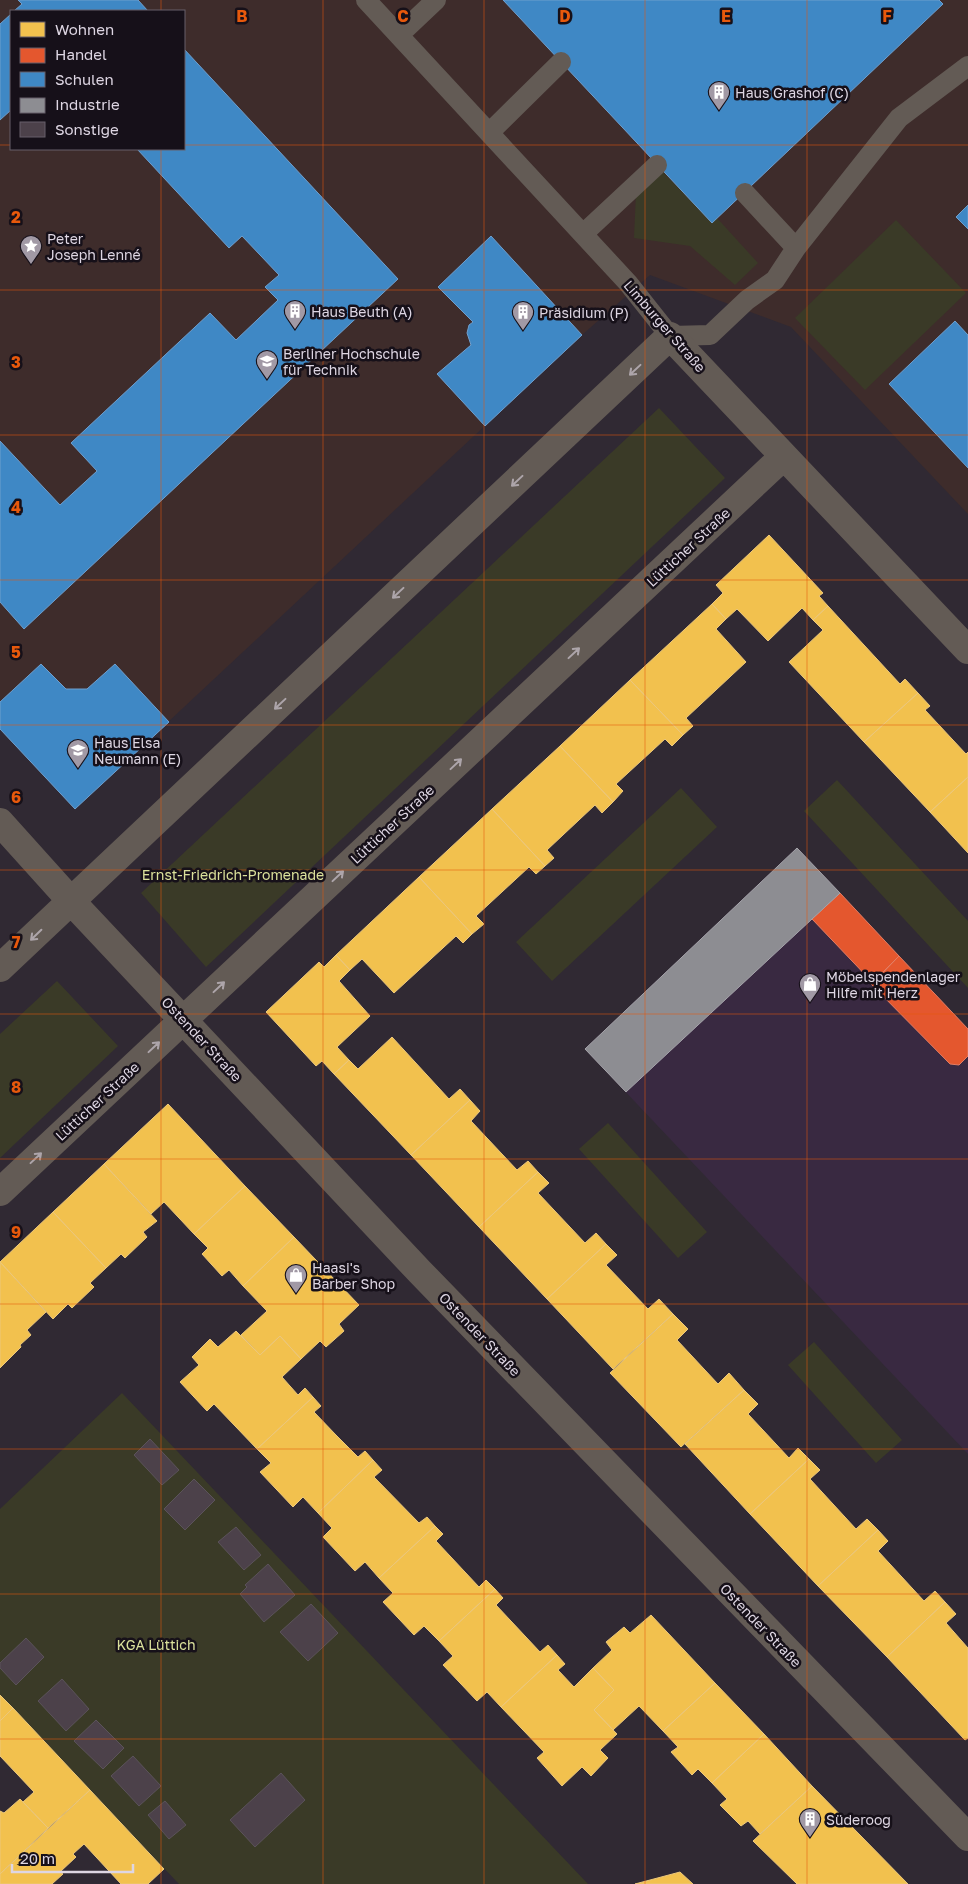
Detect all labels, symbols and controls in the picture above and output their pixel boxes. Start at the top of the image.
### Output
text: B [236,6,248,26]
text: C [397,6,409,26]
text: D [559,6,571,26]
text: E [721,6,731,26]
text: F [882,6,892,26]
legend [10,10,185,150]
text: Wohnen [55,20,114,38]
text: Handel [55,45,107,63]
text: Schulen [55,70,114,88]
building icon: Haus Grashof (C) [707,80,731,111]
place label: Haus Grashof (C) [735,84,849,101]
text: Industrie [55,95,120,113]
text: Sonstige [55,120,119,138]
text: 2 [11,207,21,227]
place label: Peter Joseph Lenné [47,230,141,263]
place icon: Peter Joseph Lenné [19,234,43,265]
street label: Limburger Straße [621,277,709,375]
building icon: Haus Beuth (A) [283,299,307,330]
building icon: Präsidium (P) [511,300,535,331]
place label: Haus Beuth (A) [311,303,413,320]
place label: Präsidium (P) [539,304,629,321]
place label: Berliner Hochschule für Technik [283,345,420,378]
school or university icon: Berliner Hochschule für Technik [255,349,279,380]
text: 3 [11,352,21,372]
one-way arrow [628,364,641,376]
one-way arrow [510,475,523,487]
text: 4 [11,497,21,517]
street label: Lütticher Straße [643,504,733,590]
one-way arrow [392,587,405,599]
text: 5 [11,642,21,662]
one-way arrow [568,647,581,659]
one-way arrow [274,698,286,710]
place label: Haus Elsa Neumann (E) [94,734,181,767]
school or university icon: Haus Elsa Neumann (E) [66,738,90,769]
one-way arrow [450,758,462,770]
street label: Lütticher Straße [347,781,437,867]
text: 6 [11,787,21,807]
park label: Ernst-Friedrich-Promenade [142,866,324,883]
one-way arrow [331,870,344,882]
one-way arrow [30,929,42,941]
text: 7 [12,932,21,952]
place label: Möbelspendenlager Hilfe mit Herz [826,968,961,1001]
shop icon: Möbelspendenlager Hilfe mit Herz [798,972,822,1003]
one-way arrow [213,981,225,993]
street label: Ostender Straße [158,993,246,1085]
one-way arrow [148,1041,161,1053]
street label: Lütticher Straße [52,1058,142,1144]
text: 8 [11,1077,21,1097]
one-way arrow [29,1152,42,1164]
text: 9 [11,1222,21,1242]
place label: Haasi's Barber Shop [312,1259,395,1292]
shop icon: Haasi's Barber Shop [284,1263,308,1294]
street label: Ostender Straße [436,1289,524,1379]
street label: Ostender Straße [717,1580,805,1670]
park label: KGA Lüttich [116,1636,196,1653]
building icon: Süderoog [798,1807,822,1838]
place label: Süderoog [826,1811,891,1828]
scale bar [12,1842,134,1874]
text: 20 m [20,1849,55,1867]

